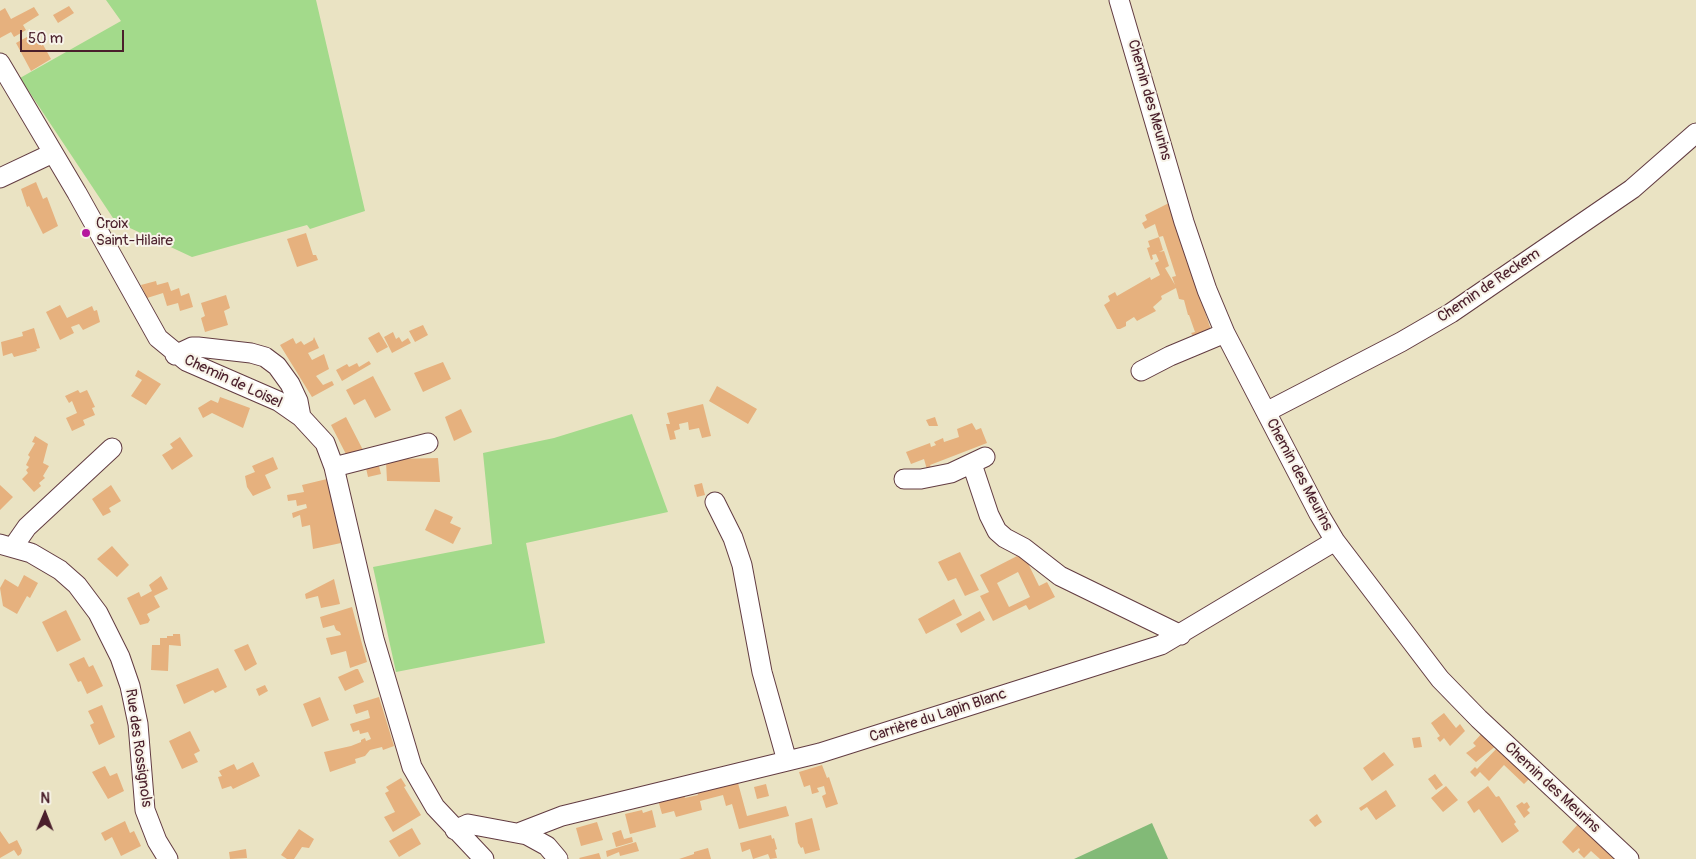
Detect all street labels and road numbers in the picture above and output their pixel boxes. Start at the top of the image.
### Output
street label: Chemin des Meurins [1123,38,1175,162]
street label: Chemin de Reckem [1434,245,1544,327]
street label: Chemin de Loisel [181,351,285,413]
street label: Chemin des Meurins [1262,416,1336,534]
street label: Carrière du Lapin Blanc [867,685,1009,747]
street label: Rue des Rossignols [121,688,155,808]
street label: Chemin des Meurins [1500,739,1604,837]

